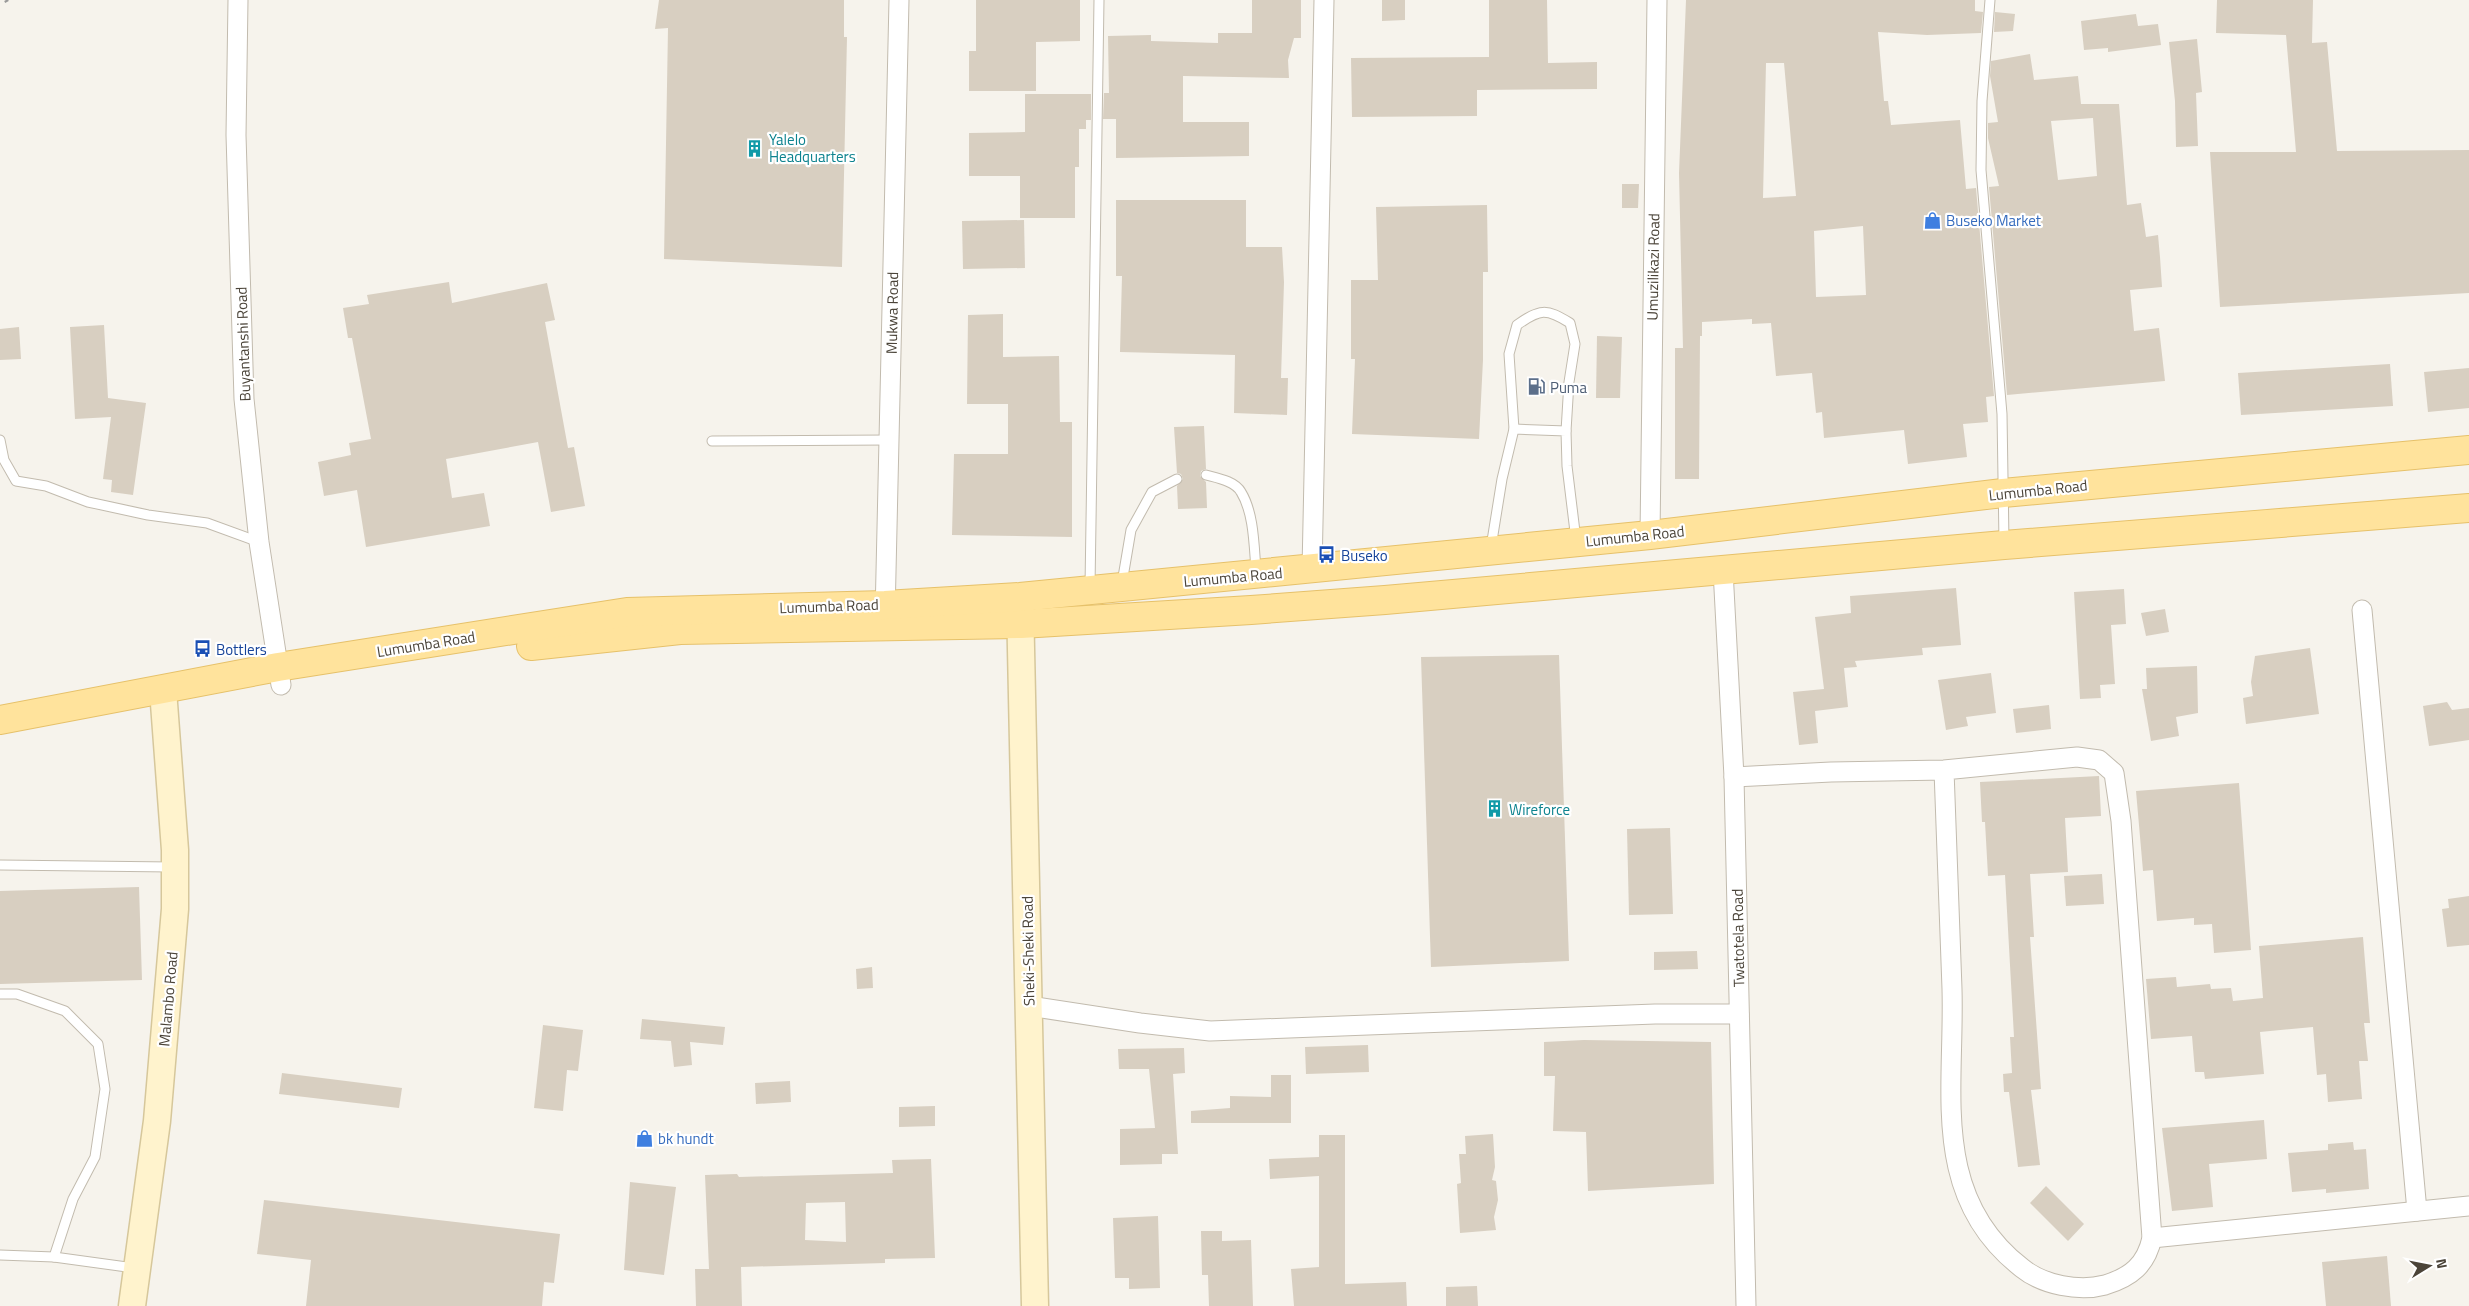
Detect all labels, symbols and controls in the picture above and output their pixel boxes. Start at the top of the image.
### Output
place label: Yalelo Headquarters [769,128,856,168]
building icon: Yalelo Headquarters [745,138,765,158]
place label: Buseko Market [1946,209,2042,232]
shop icon: Buseko Market [1922,210,1942,230]
street label: Umuzilikazi Road [1641,213,1665,321]
street label: Mukwa Road [880,272,904,354]
street label: Buyantanshi Road [230,286,256,402]
place label: Puma [1550,376,1587,399]
fuel station icon: Puma [1526,377,1546,397]
street label: Lumumba Road [1987,473,2089,507]
street label: Lumumba Road [1584,519,1686,553]
place label: Buseko [1341,544,1388,567]
bus stop icon: Buseko [1317,545,1337,565]
street label: Lumumba Road [1183,561,1283,593]
street label: Lumumba Road [779,593,879,619]
street label: Lumumba Road [375,625,477,663]
place label: Bottlers [216,638,267,661]
bus stop icon: Bottlers [192,639,212,659]
place label: Wireforce [1509,798,1570,821]
building icon: Wireforce [1485,799,1505,819]
street label: Twatotela Road [1726,889,1750,987]
street label: Sheki-Sheki Road [1016,896,1040,1006]
street label: Malambo Road [152,951,184,1047]
place label: bk hundt [658,1127,714,1150]
shop icon: bk hundt [634,1128,654,1148]
north arrow [2404,1241,2454,1291]
text: N [2431,1257,2453,1270]

